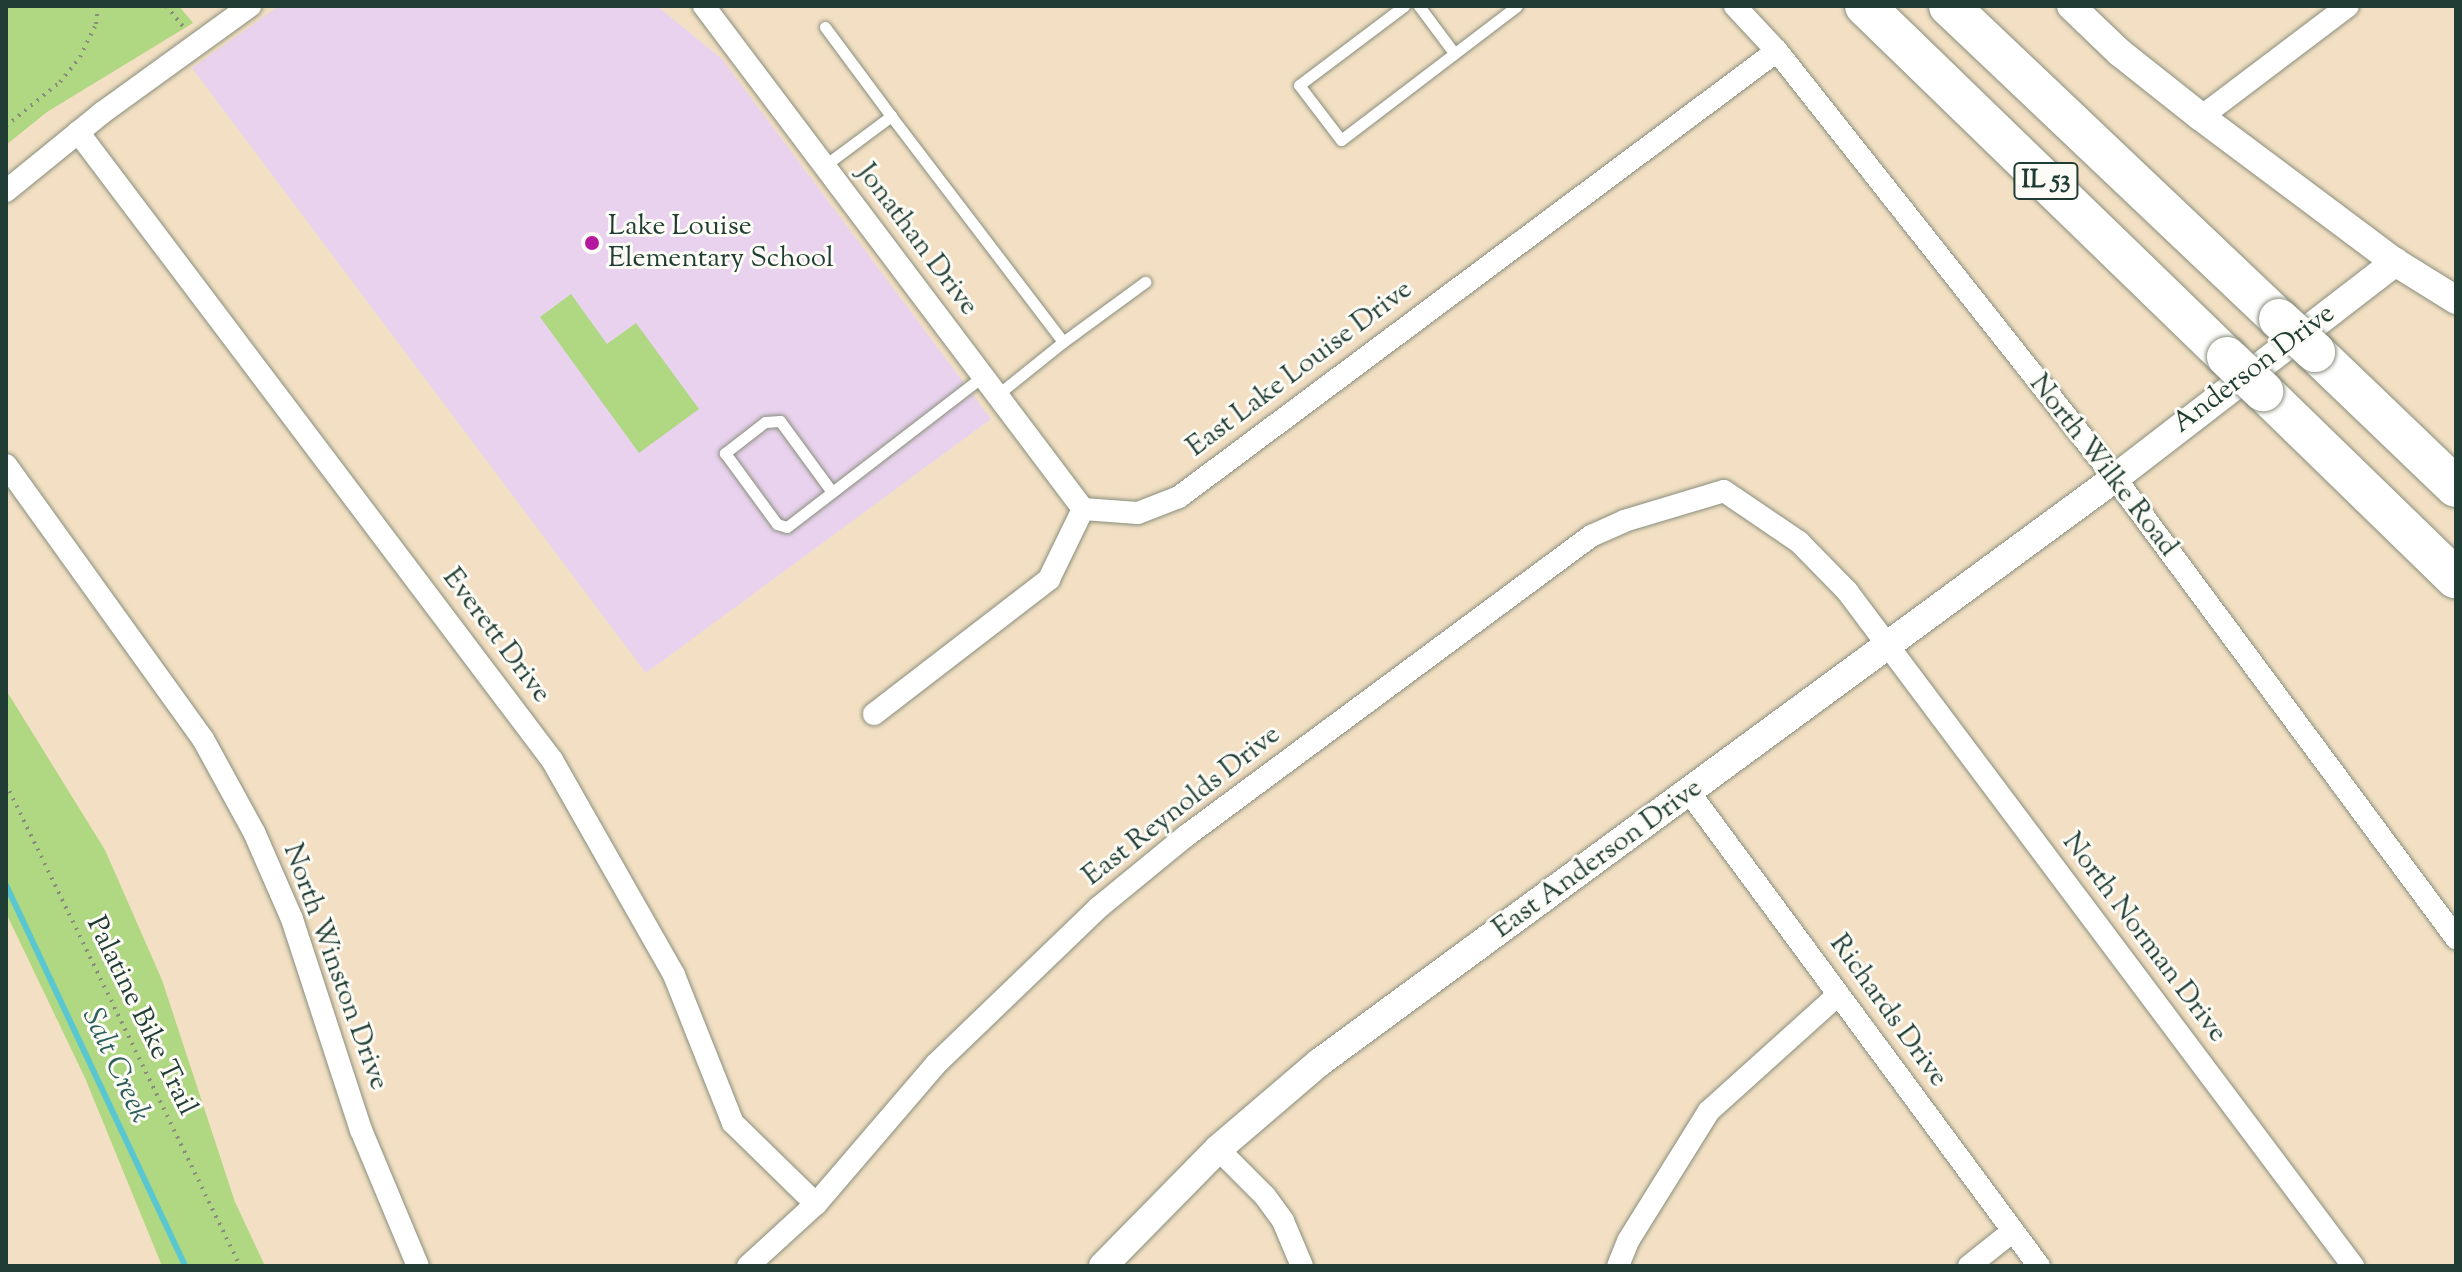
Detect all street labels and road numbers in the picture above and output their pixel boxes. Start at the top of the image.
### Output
street label: Jonathan Drive [849,157,985,323]
road number: IL 53 [2012,159,2080,203]
street label: East Lake Louise Drive [1181,273,1419,465]
street label: Anderson Drive [2166,297,2342,441]
street label: North Wilke Road [2021,368,2185,564]
street label: Everett Drive [435,562,557,710]
street label: East Reynolds Drive [1077,718,1287,894]
street label: East Anderson Drive [1487,772,1709,946]
street label: North Norman Drive [2054,827,2234,1049]
street label: North Winston Drive [275,839,395,1095]
street label: Palatine Bike Trail [78,911,204,1121]
street label: Richards Drive [1821,928,1955,1094]

